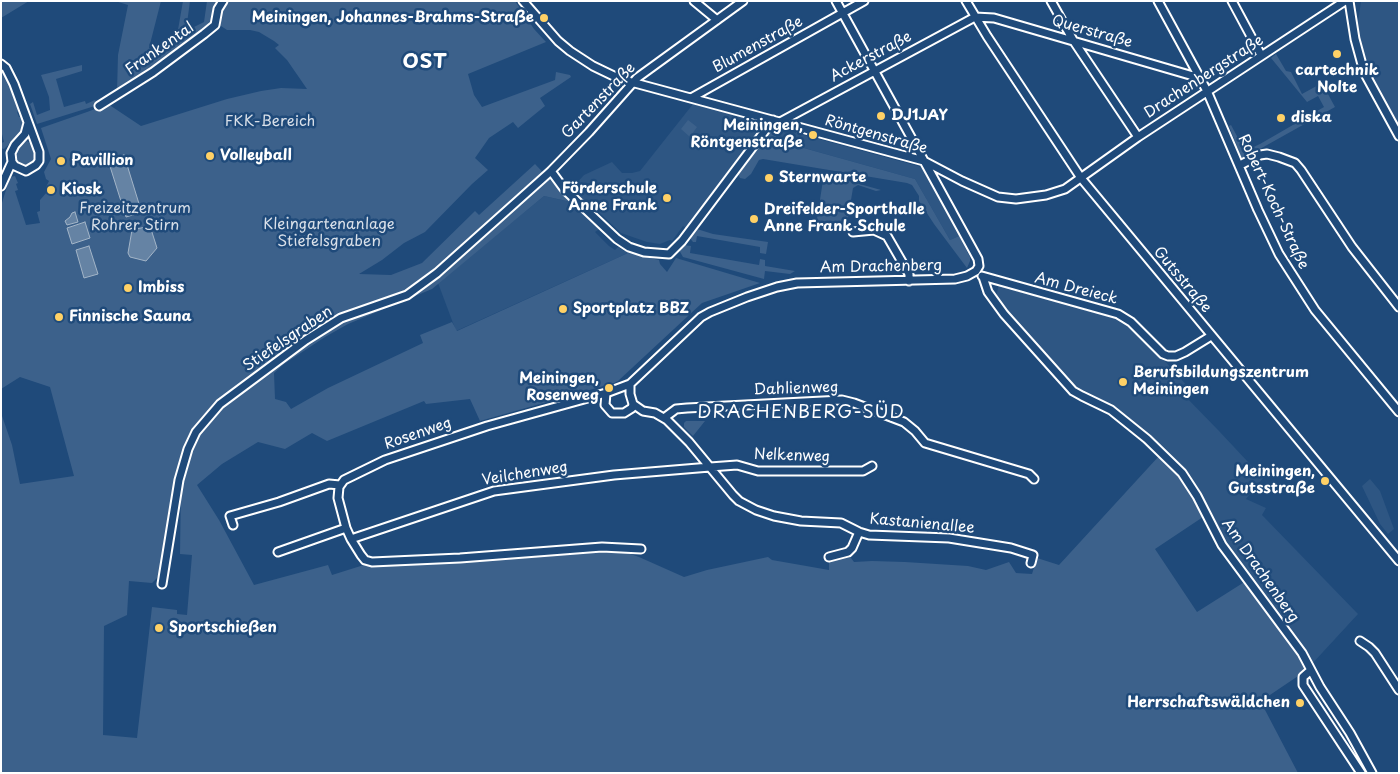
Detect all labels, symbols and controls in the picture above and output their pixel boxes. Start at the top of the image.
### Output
place label: Meiningen, Johannes-Brahms-Straße [252,9,534,27]
marker: Meiningen, Johannes-Brahms-Straße [538,12,550,24]
street label: Querstraße [1050,12,1134,52]
street label: Blumenstraße [710,13,806,77]
street label: Frankental [122,19,198,79]
street label: Ackerstraße [827,28,915,86]
street label: Drachenbergstraße [1141,32,1267,122]
marker: cartechnik Nolte [1331,48,1343,60]
district label: OST [402,50,448,74]
street label: Gartenstraße [558,59,640,143]
place label: cartechnik Nolte [1295,62,1379,97]
place label: DJ1JAY [891,107,948,125]
place label: diska [1291,109,1332,127]
marker: DJ1JAY [875,110,887,122]
street label: Röntgenstraße [823,112,929,158]
marker: diska [1275,112,1287,124]
park label: FKK-Bereich [225,113,315,131]
place label: Meiningen, Röntgenstraße [691,117,803,152]
marker: Meiningen, Röntgenstraße [807,129,819,141]
street label: Robert-Koch-Straße [1234,132,1312,272]
place label: Volleyball [220,147,292,165]
marker: Volleyball [204,150,216,162]
place label: Pavillion [71,152,134,170]
marker: Pavillion [55,155,67,167]
place label: Sternwarte [779,169,866,187]
marker: Sternwarte [763,172,775,184]
place label: Förderschule Anne Frank [562,180,657,215]
place label: Kiosk [61,181,102,199]
marker: Kiosk [45,184,57,196]
marker: Förderschule Anne Frank [661,192,673,204]
park label: Freizeitzentrum Rohrer Stirn [79,200,191,235]
place label: Dreifelder-Sporthalle Anne Frank Schule [764,201,925,236]
marker: Dreifelder-Sporthalle Anne Frank Schule [748,213,760,225]
park label: Kleingartenanlage Stiefelsgraben [263,216,395,251]
street label: Gutsstraße [1149,243,1215,317]
street label: Am Drachenberg [820,257,942,277]
street label: Am Dreieck [1033,269,1119,309]
place label: Imbiss [138,279,184,297]
marker: Imbiss [122,282,134,294]
place label: Sportplatz BBZ [573,300,689,318]
street label: Stiefelsgraben [240,303,336,375]
marker: Sportplatz BBZ [557,303,569,315]
place label: Finnische Sauna [69,308,192,326]
marker: Finnische Sauna [53,311,65,323]
place label: Berufsbildungszentrum Meiningen [1133,364,1309,399]
place label: Meiningen, Rosenweg [519,370,599,405]
marker: Berufsbildungszentrum Meiningen [1117,376,1129,388]
street label: Dahlienweg [753,379,839,399]
marker: Meiningen, Rosenweg [603,382,615,394]
district label: DRACHENBERG-SÜD [696,402,906,424]
street label: Rosenweg [382,414,454,454]
street label: Nelkenweg [754,446,830,466]
street label: Veilchenweg [481,458,569,490]
place label: Meiningen, Gutsstraße [1228,463,1315,498]
marker: Meiningen, Gutsstraße [1319,475,1331,487]
street label: Kastanienallee [869,510,975,538]
street label: Am Drachenberg [1218,516,1302,626]
place label: Sportschießen [169,619,277,637]
marker: Sportschießen [153,622,165,634]
place label: Herrschaftswäldchen [1127,694,1290,712]
marker: Herrschaftswäldchen [1294,697,1306,709]

